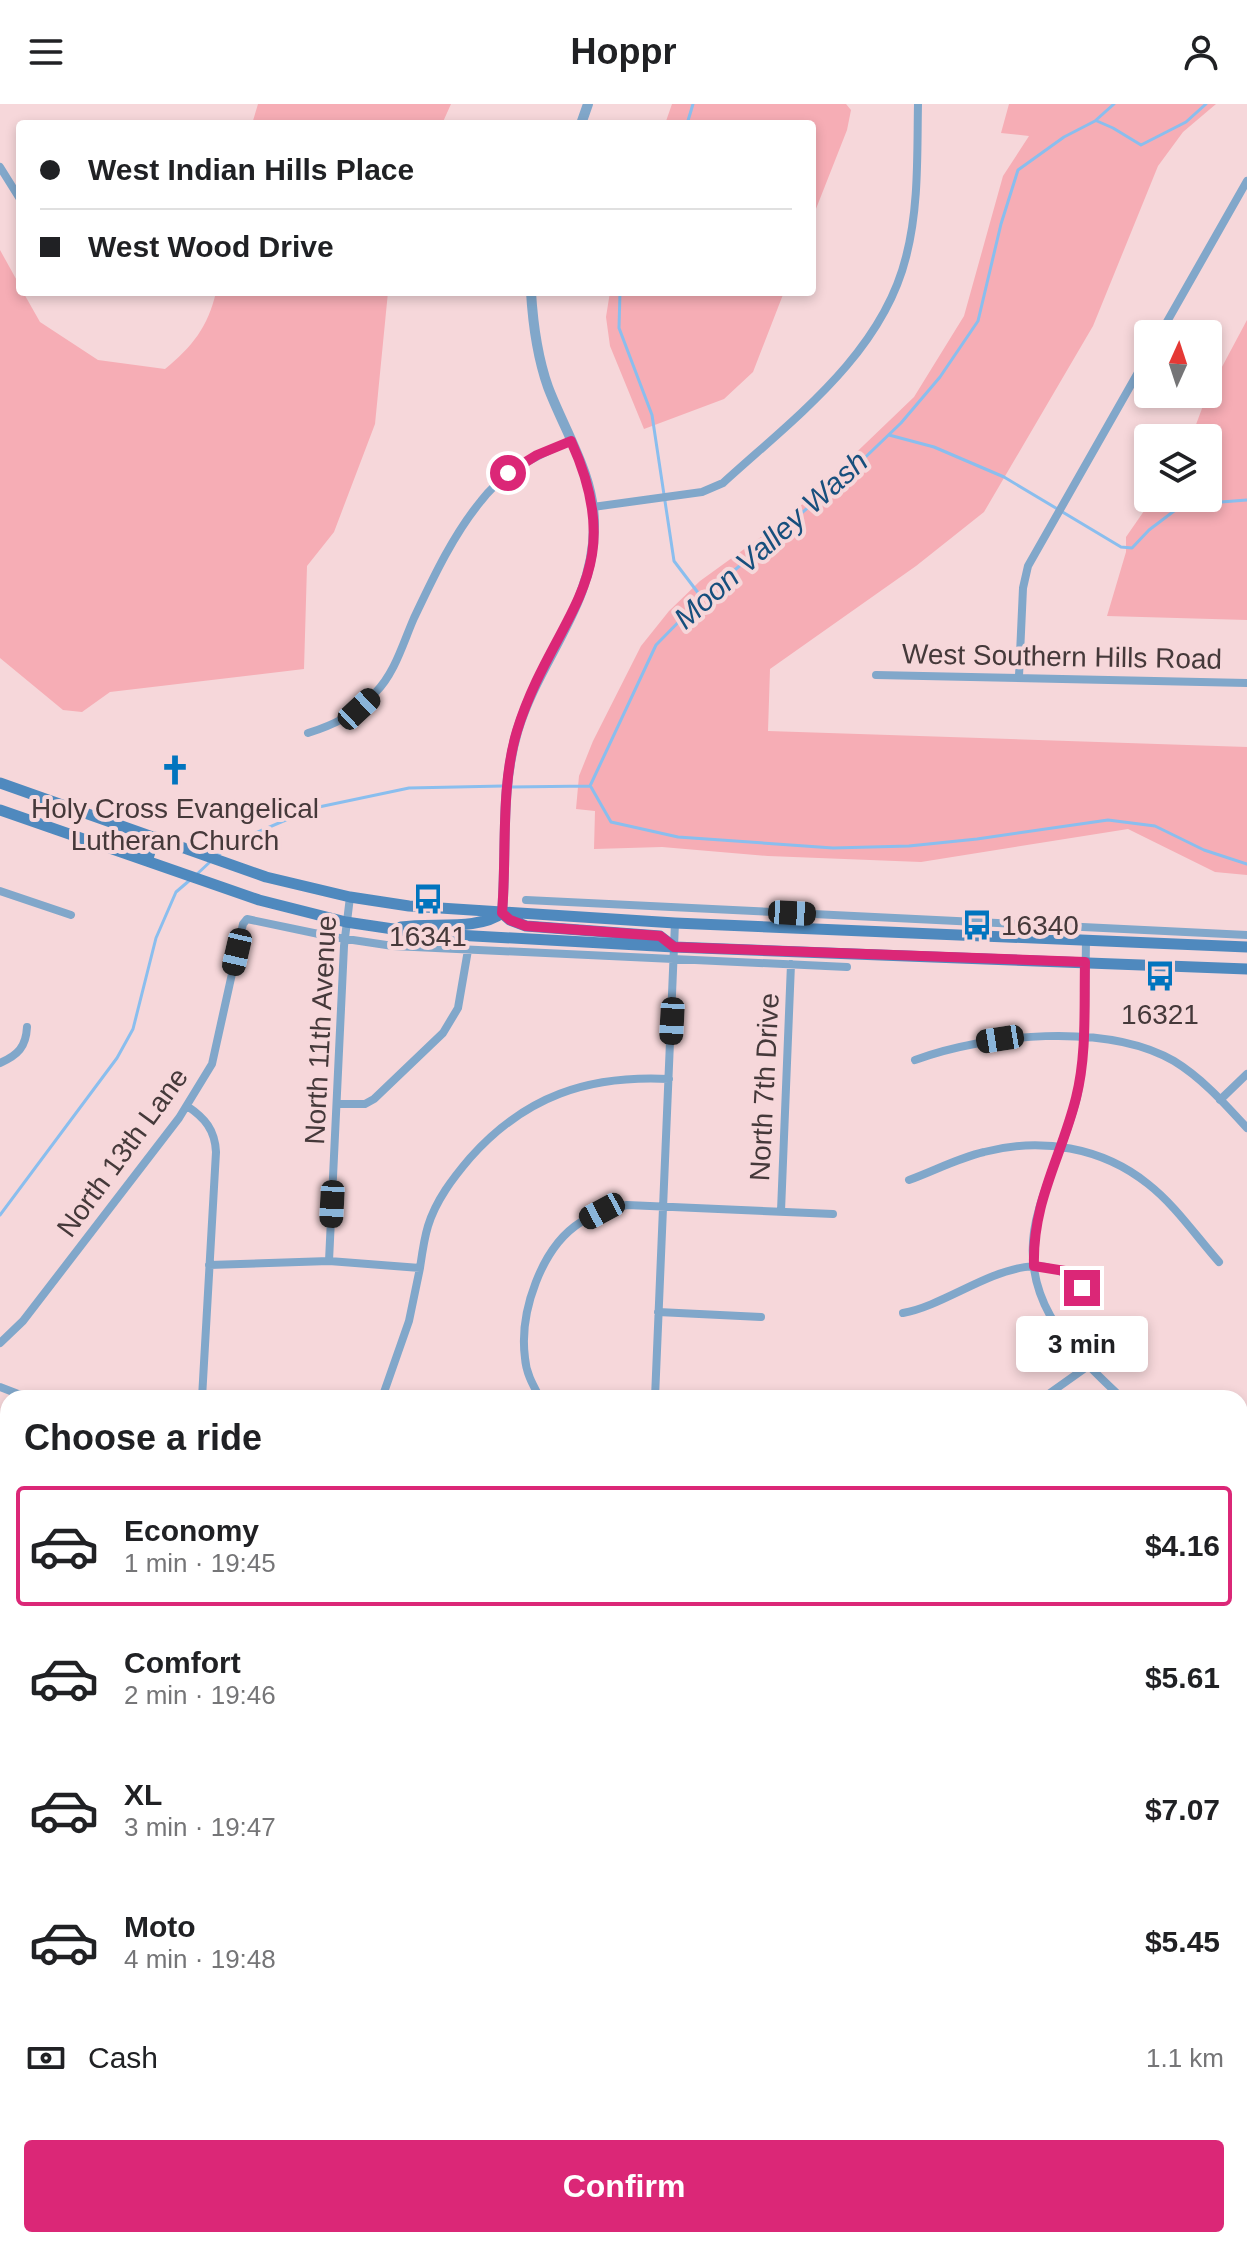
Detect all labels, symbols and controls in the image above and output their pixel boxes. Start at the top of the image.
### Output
icon: menu [24,30,68,74]
icon: person [1179,30,1223,74]
text: Hoppr [571,31,676,72]
text: West Indian Hills Place [88,153,414,186]
text: West Wood Drive [88,230,334,263]
north arrow [1134,320,1222,408]
map controls [1134,320,1222,512]
button: layers [1134,424,1222,512]
water label: Moon Valley Wash [667,444,874,635]
route start [490,455,526,491]
street label: West Southern Hills Road [902,638,1222,675]
car [333,684,385,734]
church icon: Holy Cross Evangelical Lutheran Church [158,753,192,787]
place label: Holy Cross Evangelical Lutheran Church [31,793,319,856]
bus stop icon: 16341 [411,882,445,916]
car [767,900,817,926]
bus stop icon: 16340 [960,908,994,942]
place label: 16340 [1001,910,1079,941]
street label: North 11th Avenue [299,915,342,1145]
place label: 16341 [389,921,467,952]
car [220,926,254,978]
bus stop icon: 16321 [1143,959,1177,993]
street label: North 7th Drive [744,992,785,1182]
car [659,996,685,1046]
place label: 16321 [1121,999,1199,1030]
car [974,1023,1026,1055]
street label: North 13th Lane [51,1062,194,1243]
car [319,1179,345,1229]
car [575,1189,629,1233]
route end [1064,1270,1100,1306]
callout: 3 min [1016,1316,1148,1372]
text: 3 min [1048,1329,1116,1359]
text: Choose a ride [24,1417,262,1458]
icon: car [28,1510,100,1582]
text: Economy [124,1514,259,1547]
text: $4.16 [1145,1529,1220,1562]
text: 1 min · 19:45 [124,1548,276,1578]
icon: car [28,1642,100,1714]
text: Comfort [124,1646,241,1679]
text: $5.61 [1145,1661,1220,1694]
text: 2 min · 19:46 [124,1680,276,1710]
icon: car [28,1774,100,1846]
text: XL [124,1778,162,1811]
text: $7.07 [1145,1793,1220,1826]
text: 3 min · 19:47 [124,1812,276,1842]
icon: car [28,1906,100,1978]
text: Moto [124,1910,196,1943]
text: $5.45 [1145,1925,1220,1958]
text: 4 min · 19:48 [124,1944,276,1974]
icon: cash [24,2036,68,2080]
text: Cash [88,2041,158,2074]
text: 1.1 km [1146,2043,1224,2073]
button: Confirm [24,2140,1224,2232]

